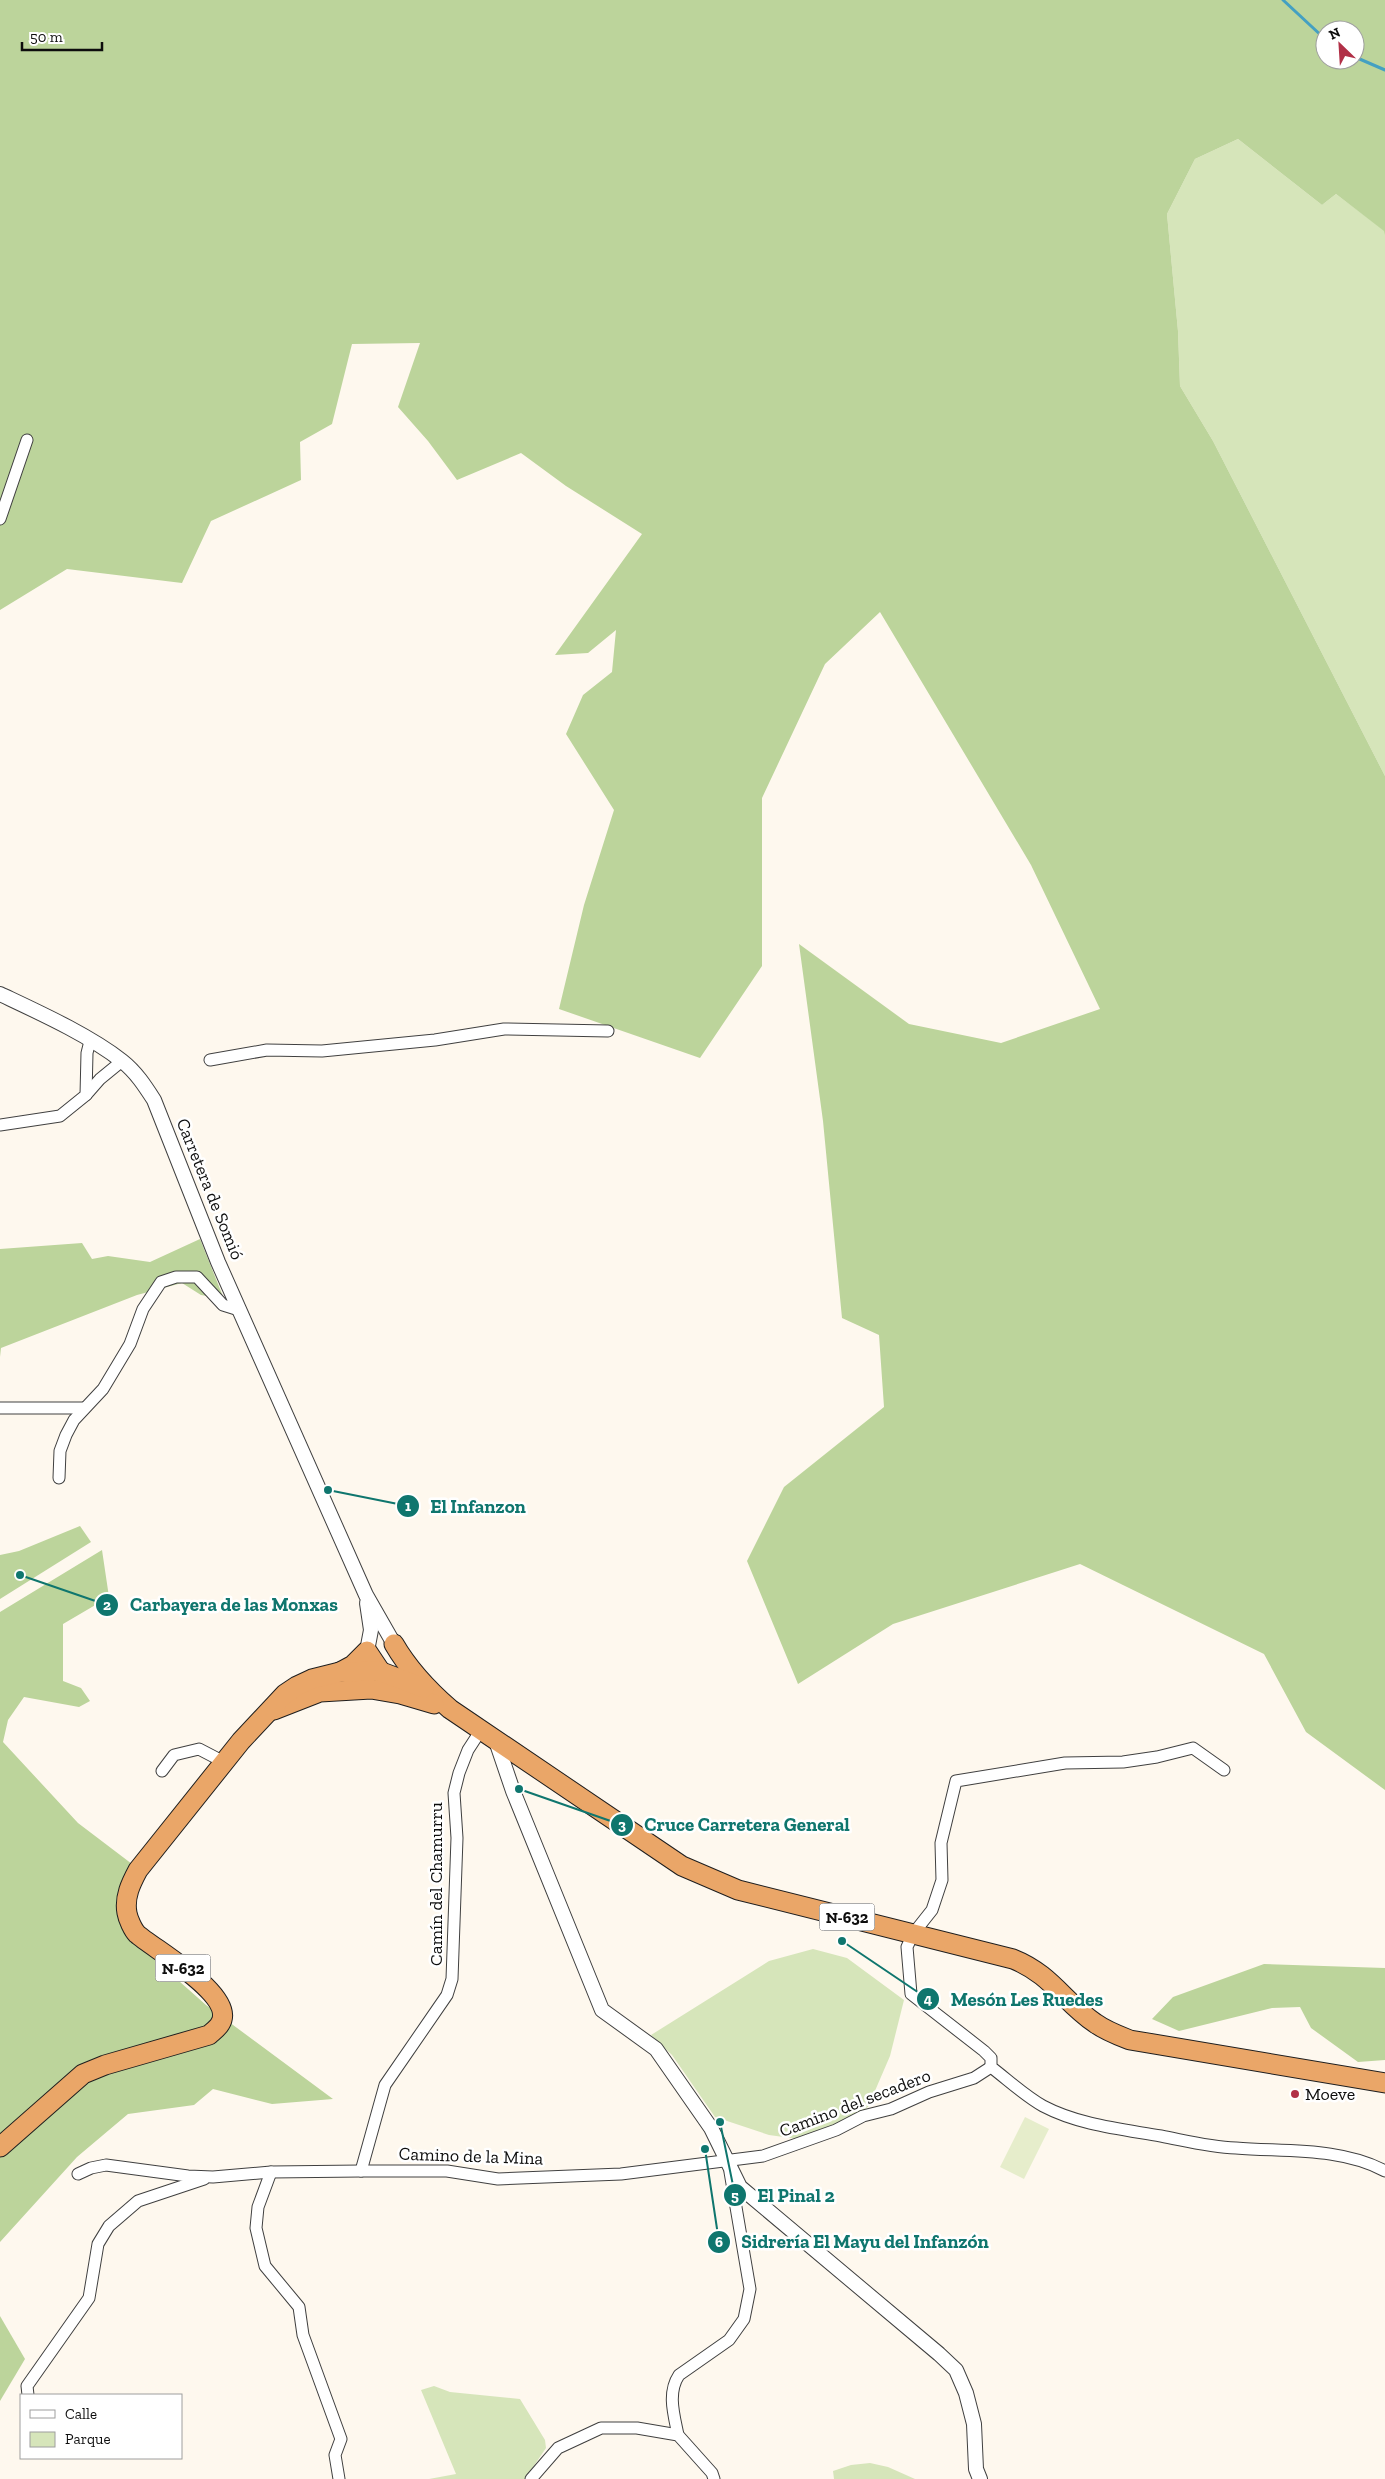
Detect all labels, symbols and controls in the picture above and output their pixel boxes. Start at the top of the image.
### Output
scale bar [22,20,102,52]
north arrow [1315,20,1365,70]
text: N [1326,24,1343,44]
text: 50 m [30,28,63,46]
street label: Carretera de Somió [172,1115,248,1263]
callout: El Infanzon [396,1489,536,1523]
text: El Infanzon [430,1495,527,1518]
text: 1 [405,1497,411,1515]
callout: Carbayera de las Monxas [95,1588,348,1622]
text: Carbayera de las Monxas [130,1593,338,1616]
text: 2 [103,1596,111,1614]
street label: Camín del Chamurru [425,1802,447,1966]
callout: Cruce Carretera General [609,1808,860,1842]
text: Cruce Carretera General [644,1813,850,1836]
text: 3 [618,1816,626,1834]
road number: N-632 [820,1904,874,1930]
road number: N-632 [156,1955,210,1982]
callout: Mesón Les Ruedes [916,1982,1113,2016]
text: Mesón Les Ruedes [951,1988,1104,2011]
text: 4 [924,1990,933,2008]
street label: Camino del secadero [776,2064,934,2142]
place label: Moeve [1305,2083,1355,2105]
marker: Moeve [1289,2088,1301,2100]
street label: Camino de la Mina [398,2142,544,2170]
callout: El Pinal 2 [722,2178,844,2212]
text: El Pinal 2 [757,2184,835,2207]
text: 5 [731,2187,739,2205]
callout: Sidrería El Mayu del Infanzón [706,2225,999,2259]
text: Sidrería El Mayu del Infanzón [741,2230,989,2253]
text: 6 [715,2233,723,2251]
legend [20,2394,182,2459]
text: Calle [65,2405,97,2423]
text: Parque [65,2430,111,2448]

